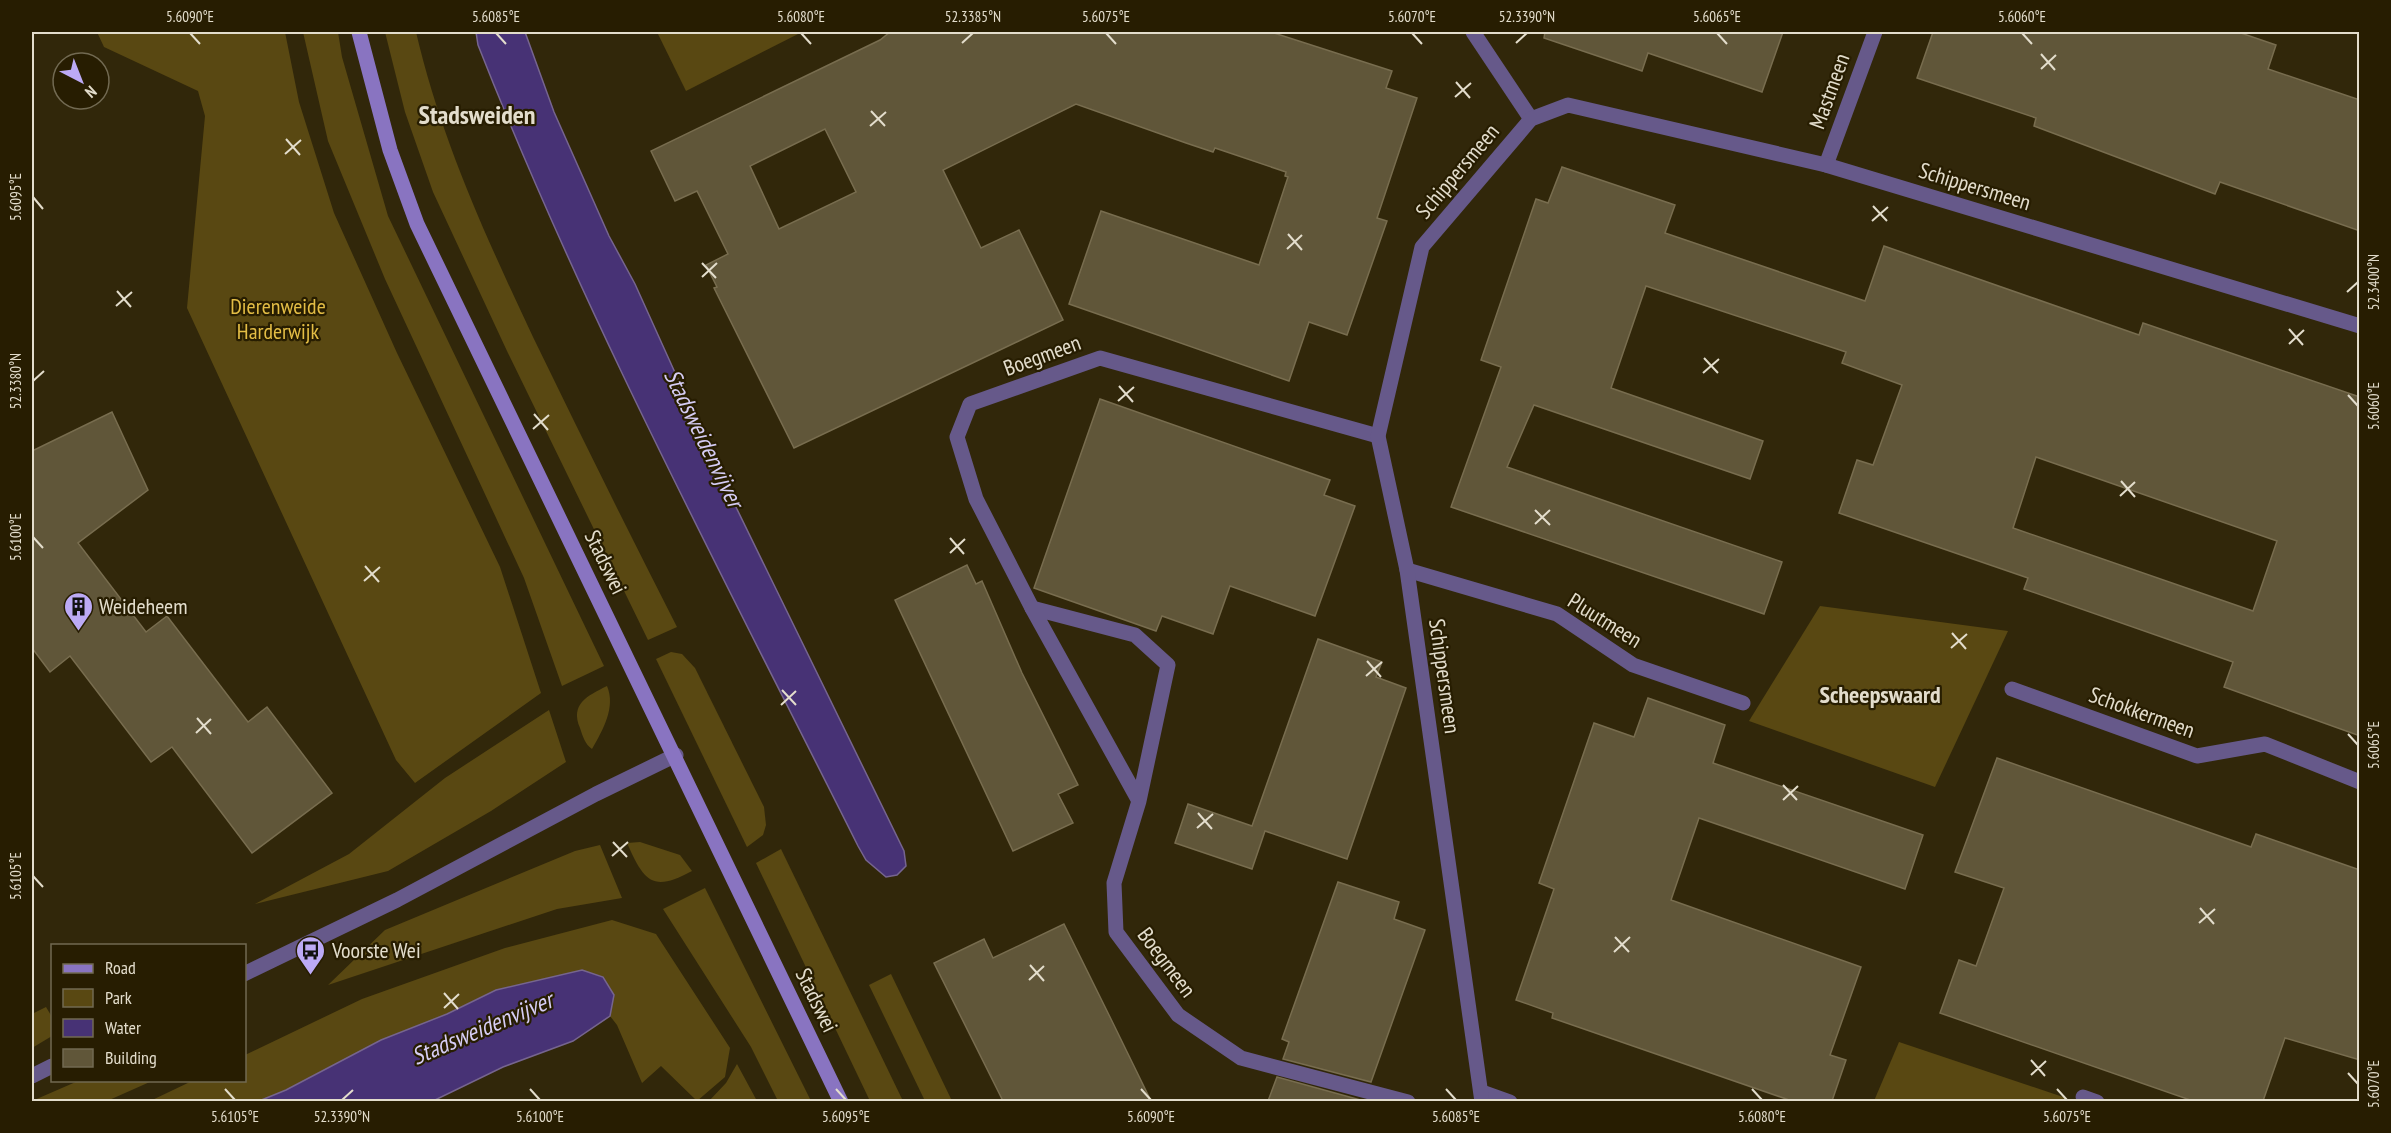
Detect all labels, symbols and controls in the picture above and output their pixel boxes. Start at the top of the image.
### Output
text: 5.6090°E [166,7,214,26]
text: 5.6085°E [472,7,520,26]
text: 5.6080°E [777,7,825,26]
text: 52.3385°N [945,7,1001,26]
text: 5.6075°E [1082,7,1130,26]
text: 5.6070°E [1388,7,1436,26]
text: 52.3390°N [1499,7,1555,26]
text: 5.6065°E [1693,7,1741,26]
text: 5.6060°E [1998,7,2046,26]
street label: Mastmeen [1802,49,1856,133]
north arrow [51,51,111,111]
text: N [81,82,101,102]
district label: Stadsweiden [418,98,536,131]
street label: Schippersmeen [1409,118,1505,224]
street label: Schippersmeen [1916,156,2034,216]
text: 5.6095°E [6,173,25,221]
text: 52.3400°N [2364,254,2383,310]
park label: Dierenweide Harderwijk [230,292,326,345]
street label: Boegmeen [999,328,1085,382]
text: 52.3380°N [6,353,25,409]
water label: Stadsweidenvijver [657,364,752,515]
text: 5.6060°E [2364,382,2383,430]
text: 5.6100°E [6,513,25,561]
street label: Stadswei [579,525,633,599]
street label: Pluutmeen [1563,586,1647,654]
building icon: Weideheem [62,590,94,632]
place label: Weideheem [99,592,187,620]
street label: Schippersmeen [1423,617,1467,735]
district label: Scheepswaard [1819,679,1941,710]
street label: Schokkermeen [2085,680,2199,744]
text: 5.6065°E [2364,721,2383,769]
text: 5.6105°E [6,852,25,900]
street label: Boegmeen [1132,922,1202,1002]
bus stop icon: Voorste Wei [295,934,327,976]
place label: Voorste Wei [331,936,421,964]
legend [51,944,246,1082]
text: Road [105,956,136,979]
street label: Stadswei [790,963,844,1037]
water label: Stadsweidenvijver [407,983,560,1072]
text: Park [105,986,132,1009]
text: Water [105,1016,141,1039]
text: Building [105,1046,157,1069]
text: 5.6070°E [2364,1060,2383,1108]
text: 5.6105°E [211,1107,259,1126]
text: 52.3390°N [314,1107,370,1126]
text: 5.6100°E [516,1107,564,1126]
text: 5.6095°E [822,1107,870,1126]
text: 5.6090°E [1127,1107,1175,1126]
text: 5.6085°E [1432,1107,1480,1126]
text: 5.6080°E [1738,1107,1786,1126]
text: 5.6075°E [2043,1107,2091,1126]

